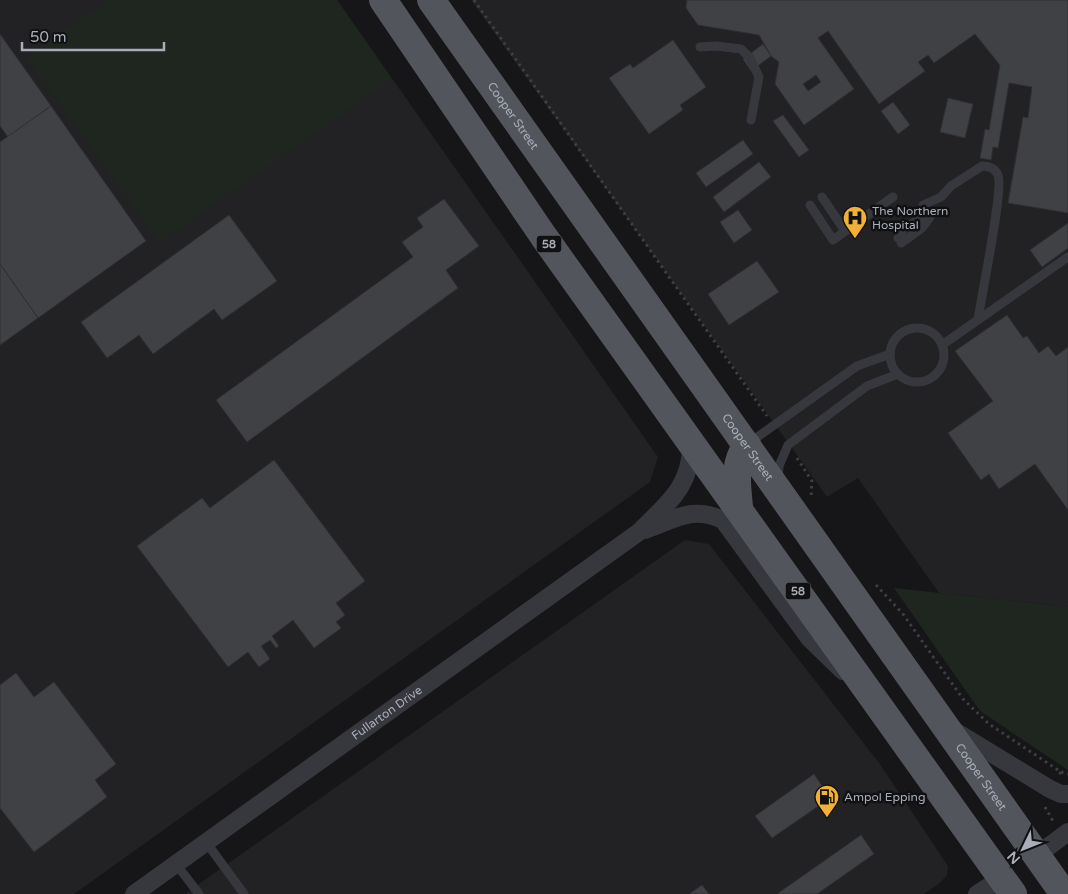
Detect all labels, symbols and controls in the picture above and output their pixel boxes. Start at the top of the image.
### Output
scale bar [22,20,165,52]
text: 50 m [30,28,67,46]
street label: Cooper Street [484,80,542,153]
place label: The Northern Hospital [872,204,948,232]
hospital icon: The Northern Hospital [842,205,868,239]
road number: 58 [536,235,562,252]
street label: Cooper Street [719,411,777,484]
road number: 58 [786,582,810,600]
street label: Fullarton Drive [349,683,425,743]
street label: Cooper Street [953,741,1010,814]
fuel station icon: Ampol Epping [814,784,840,818]
place label: Ampol Epping [844,790,925,804]
north arrow [998,824,1048,874]
text: N [1004,848,1024,867]

